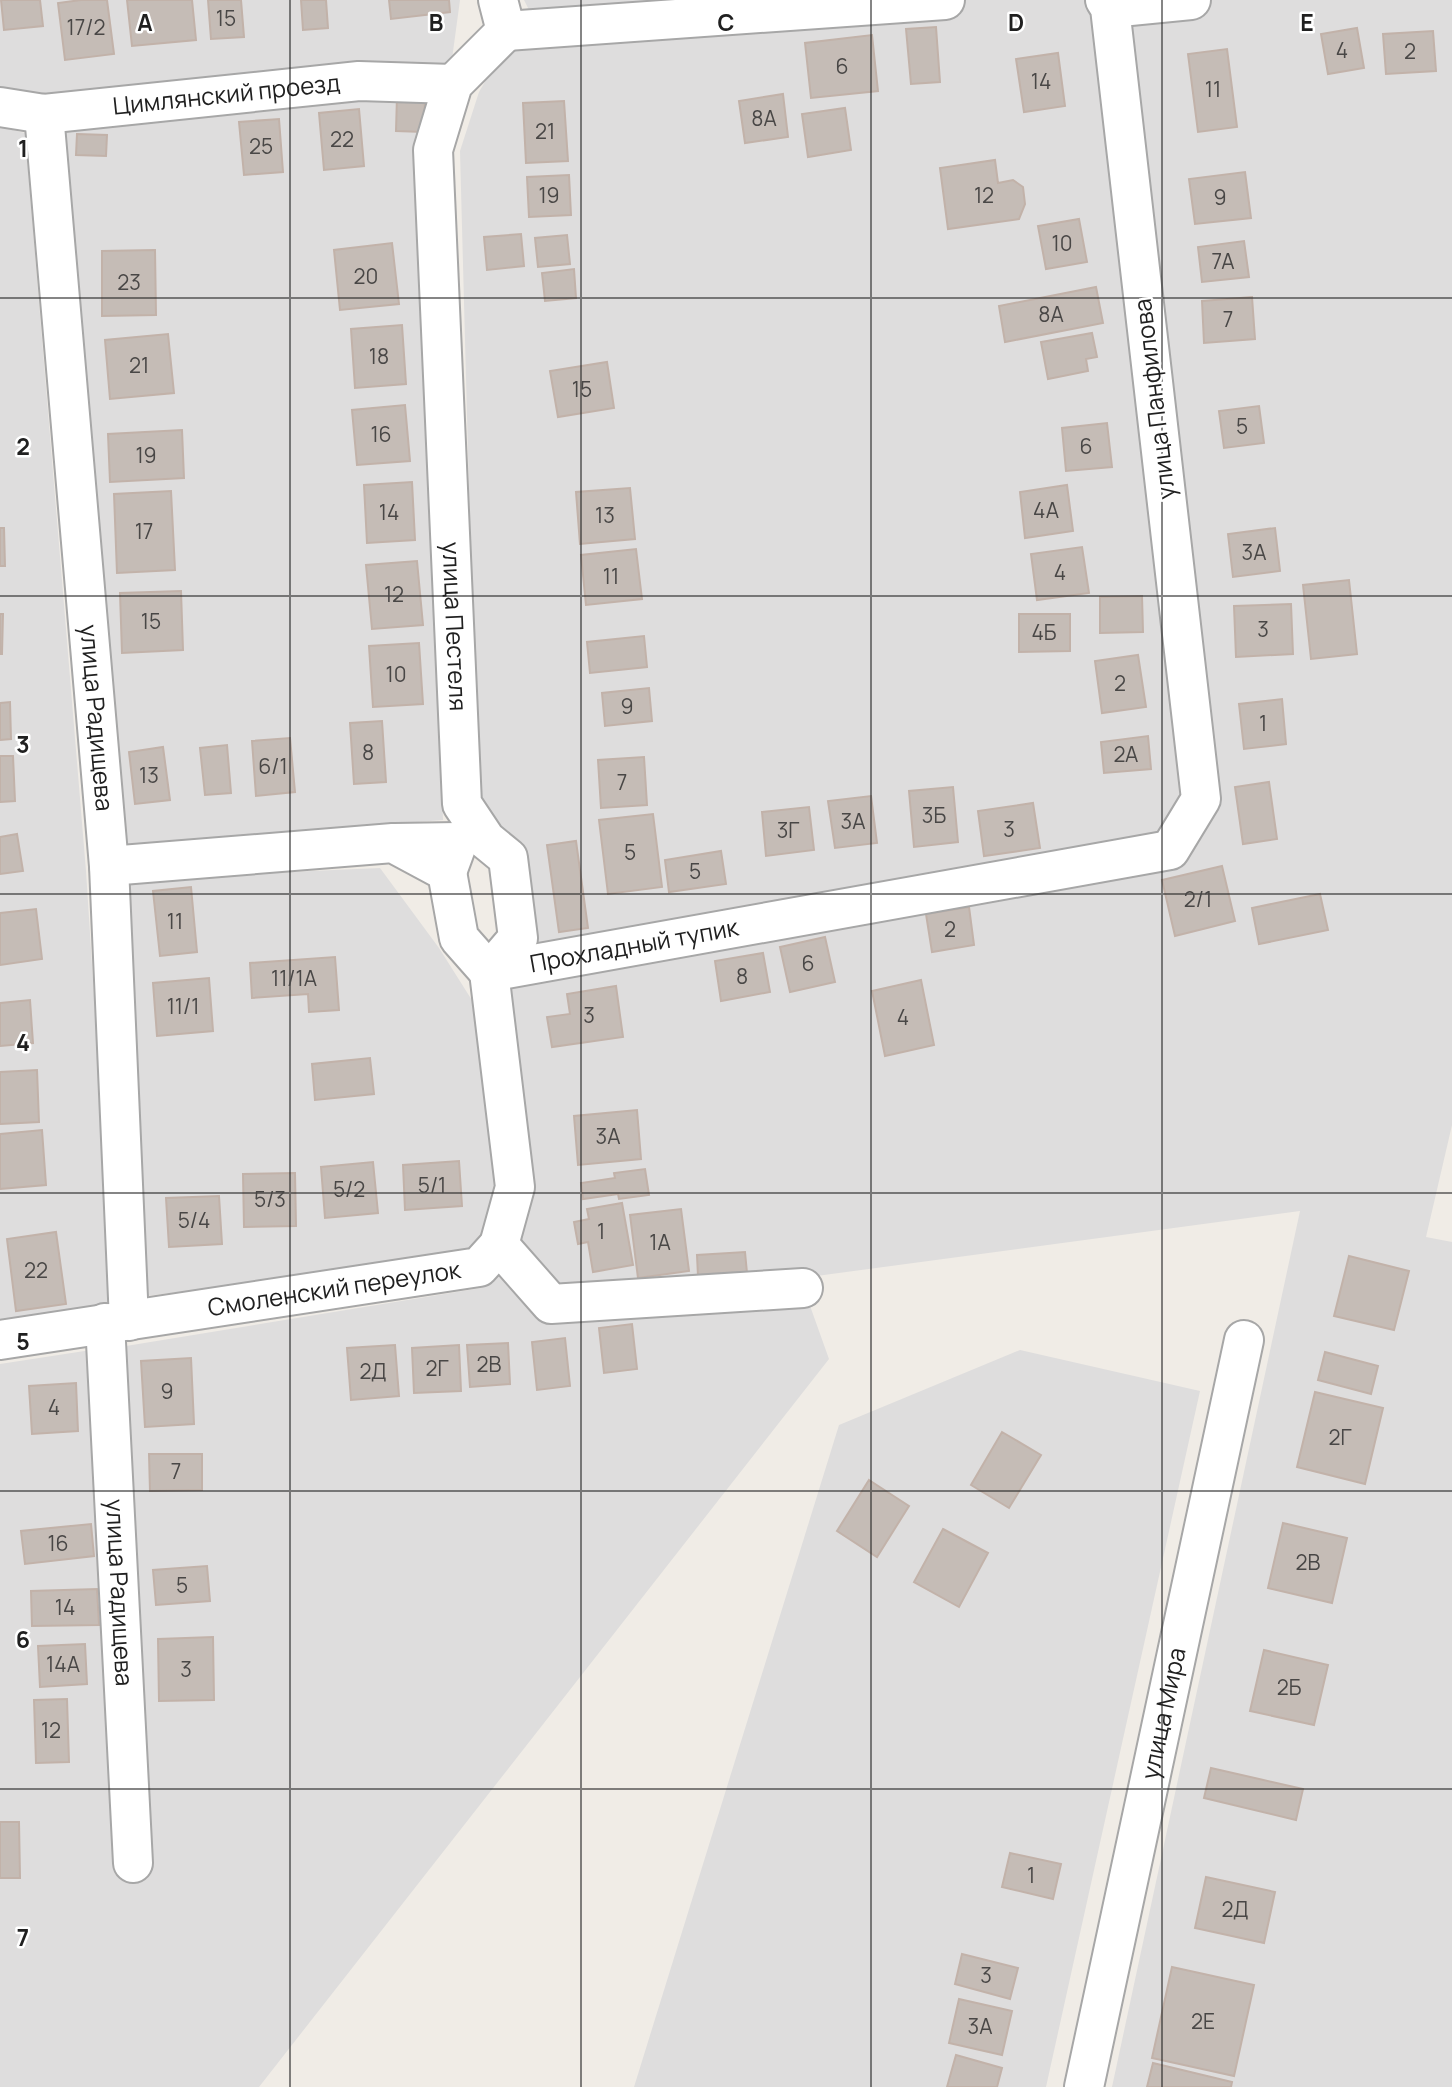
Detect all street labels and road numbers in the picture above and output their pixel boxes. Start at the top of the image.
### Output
street label: Цимлянский проезд [111,65,342,122]
street label: улица Панфилова [1125,297,1182,501]
street label: улица Пестеля [435,541,476,712]
street label: улица Радищева [73,623,122,812]
street label: Прохладный тупик [527,909,742,979]
street label: Смоленский переулок [205,1252,464,1323]
street label: улица Радищева [99,1498,142,1687]
street label: улица Мира [1132,1644,1193,1782]

